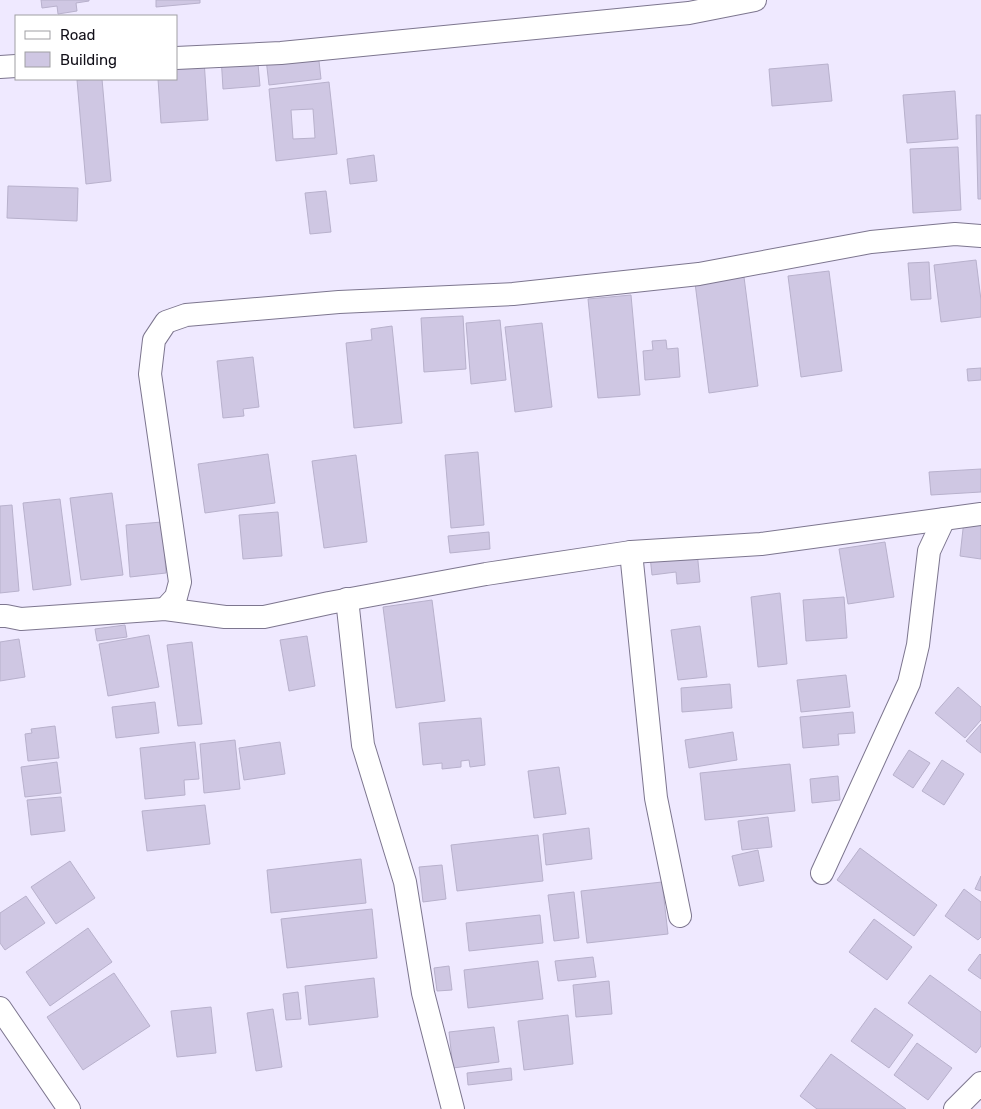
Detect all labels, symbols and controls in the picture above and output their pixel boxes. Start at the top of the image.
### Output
legend [15,15,178,80]
text: Road [60,26,96,44]
text: Building [60,51,117,69]

